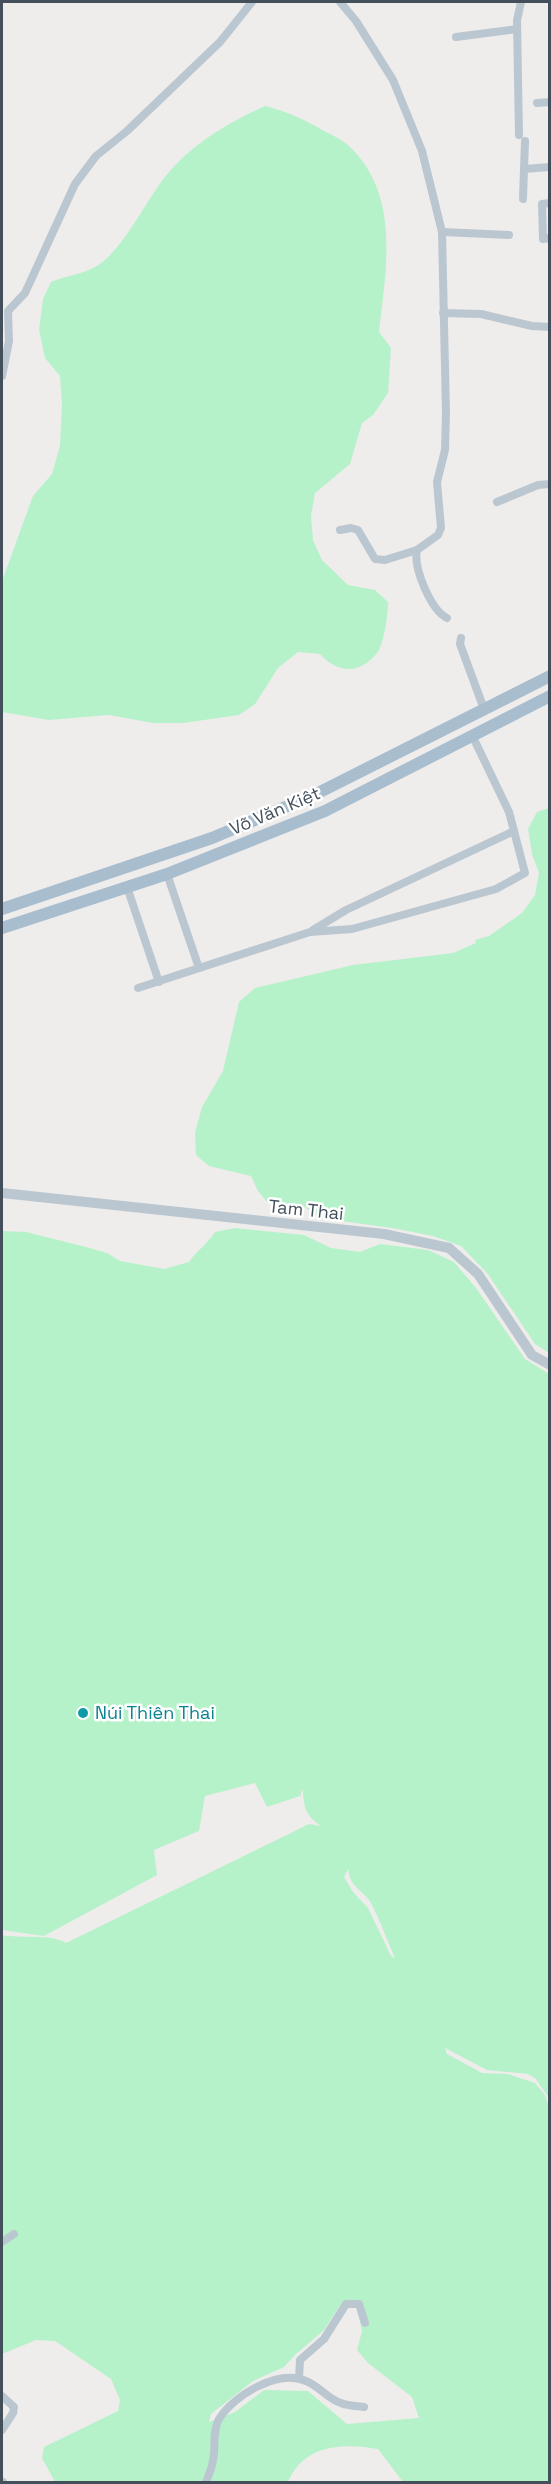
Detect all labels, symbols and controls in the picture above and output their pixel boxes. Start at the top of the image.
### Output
street label: Võ Văn Kiệt [226,781,324,840]
street label: Tam Thai [267,1194,345,1225]
place label: Núi Thiên Thai [95,1701,215,1724]
marker: Núi Thiên Thai [76,1706,90,1720]

